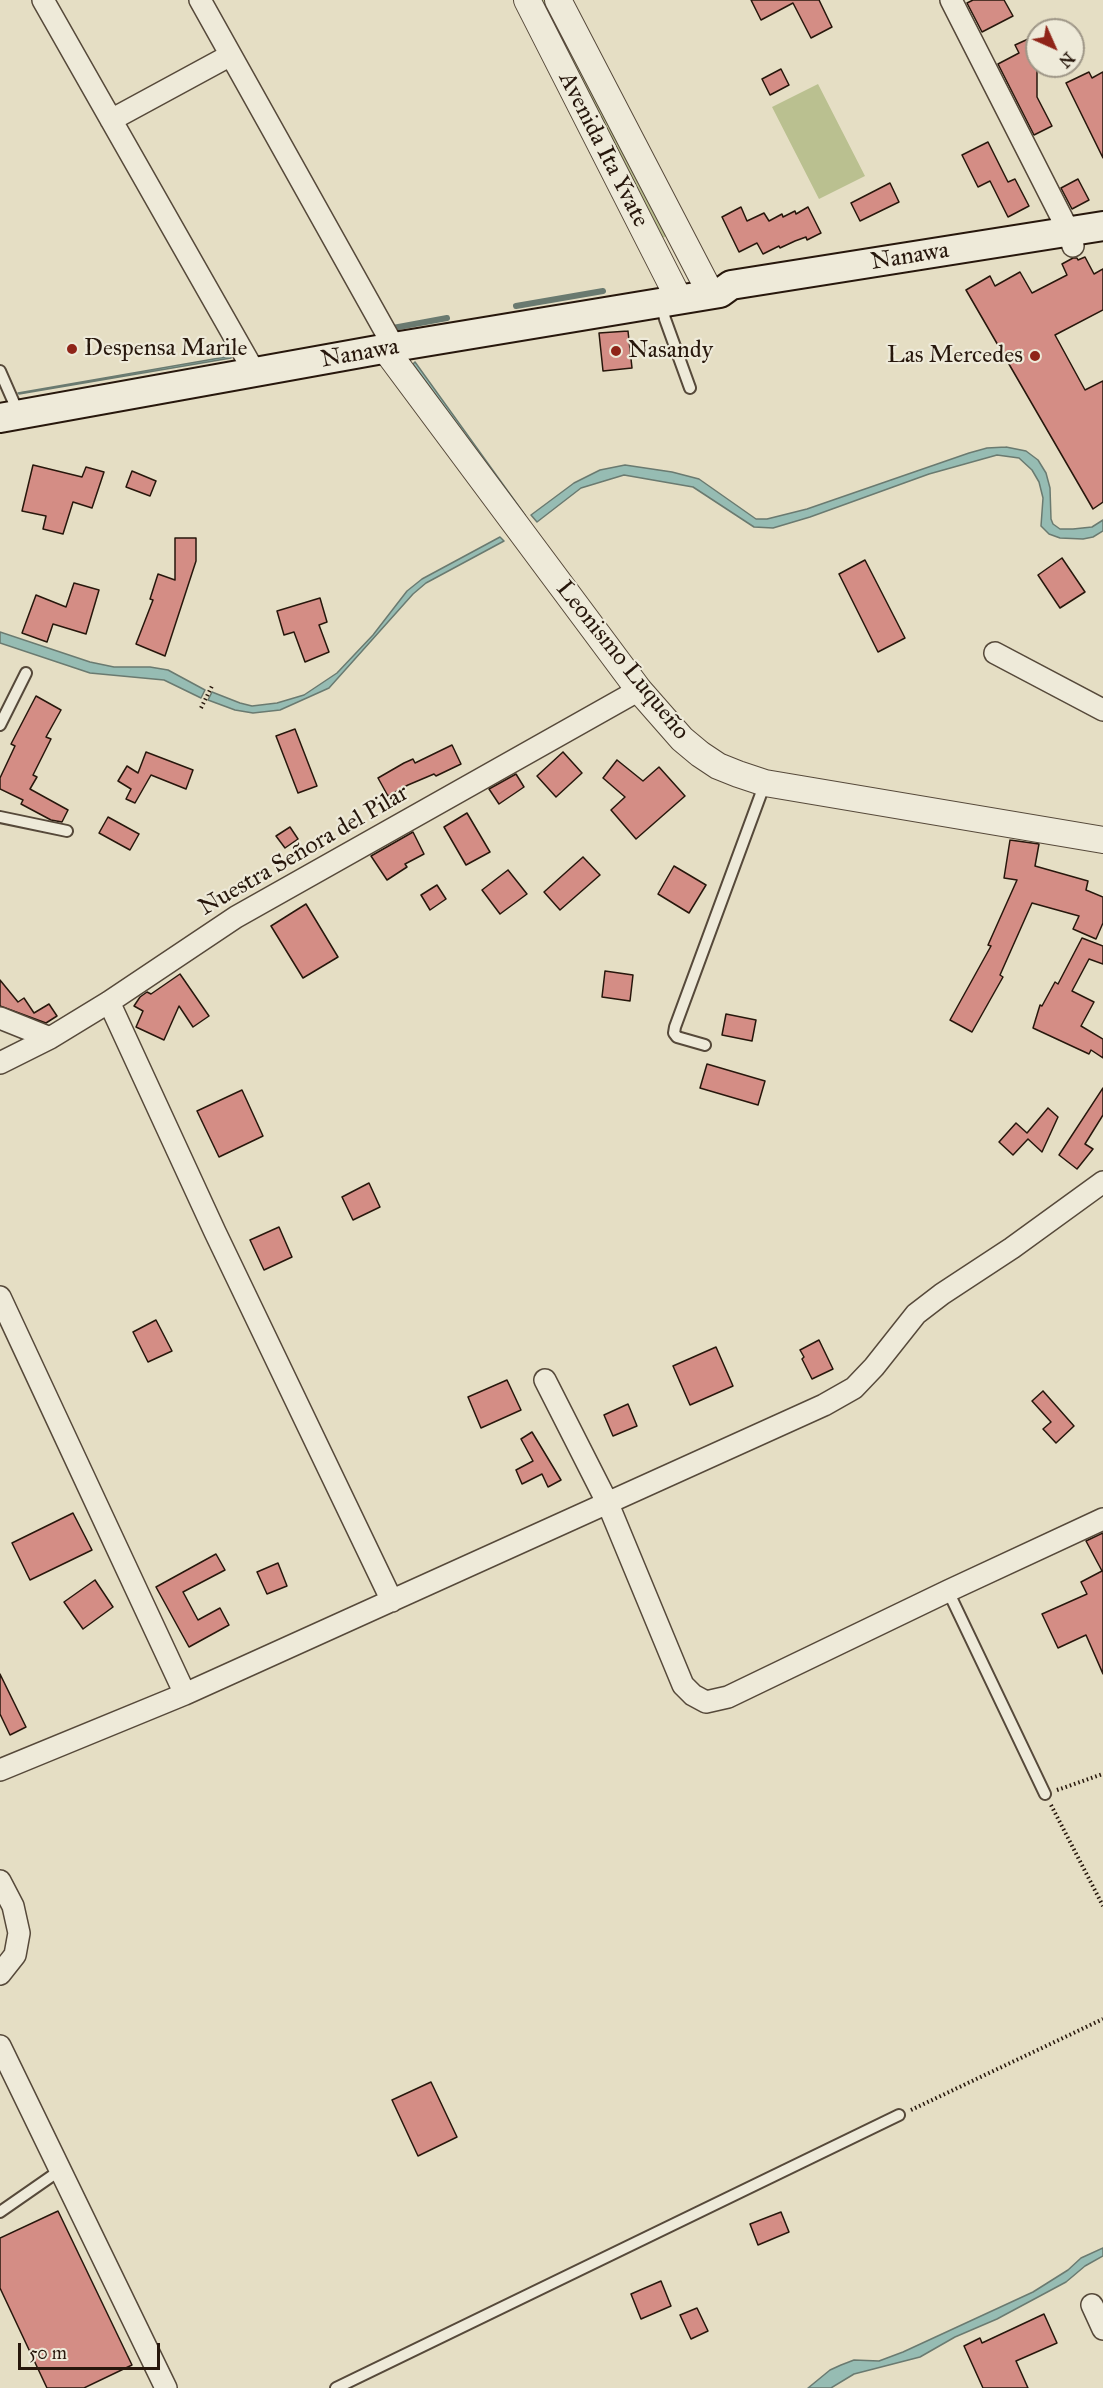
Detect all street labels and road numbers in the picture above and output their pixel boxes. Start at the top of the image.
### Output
street label: Avenida Ita Yvate [552,68,654,232]
street label: Nanawa [869,237,951,277]
street label: Nanawa [319,333,401,375]
street label: Leonismo Luqueño [549,576,695,746]
street label: Nuestra Señora del Pilar [194,779,414,923]

